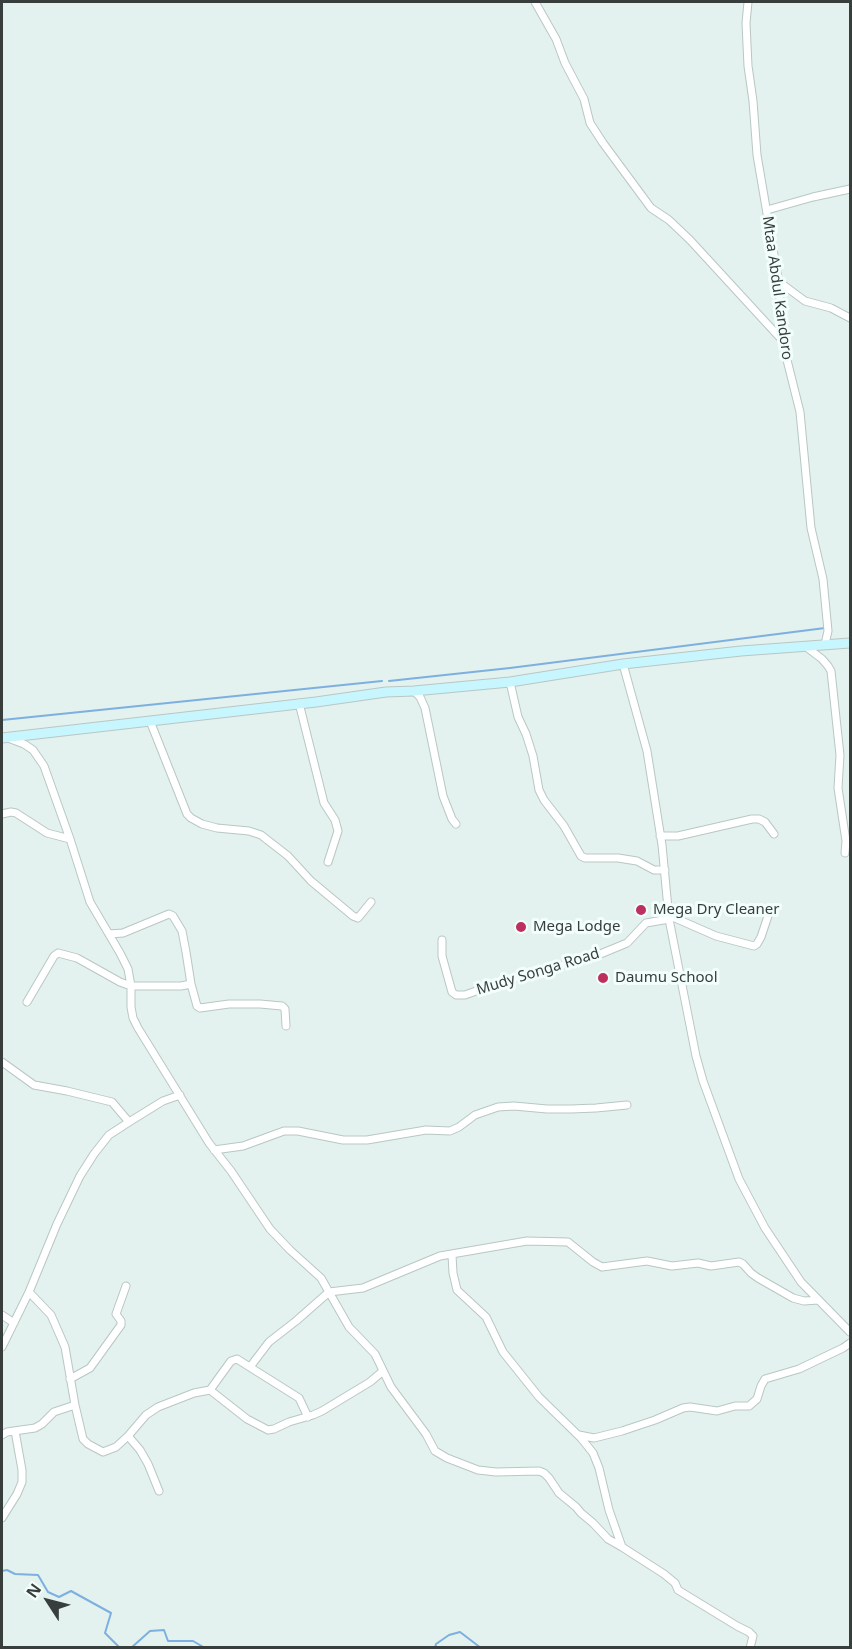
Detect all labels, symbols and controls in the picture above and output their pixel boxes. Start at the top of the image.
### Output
street label: Mtaa Abdul Kandoro [758,215,796,361]
place label: Mega Dry Cleaner [653,901,779,919]
marker: Mega Dry Cleaner [634,903,648,917]
place label: Mega Lodge [533,918,620,936]
marker: Mega Lodge [514,920,528,934]
street label: Mudy Songa Road [474,945,602,999]
place label: Daumu School [615,969,718,987]
marker: Daumu School [596,971,610,985]
north arrow [18,1571,78,1631]
text: N [21,1579,46,1602]

